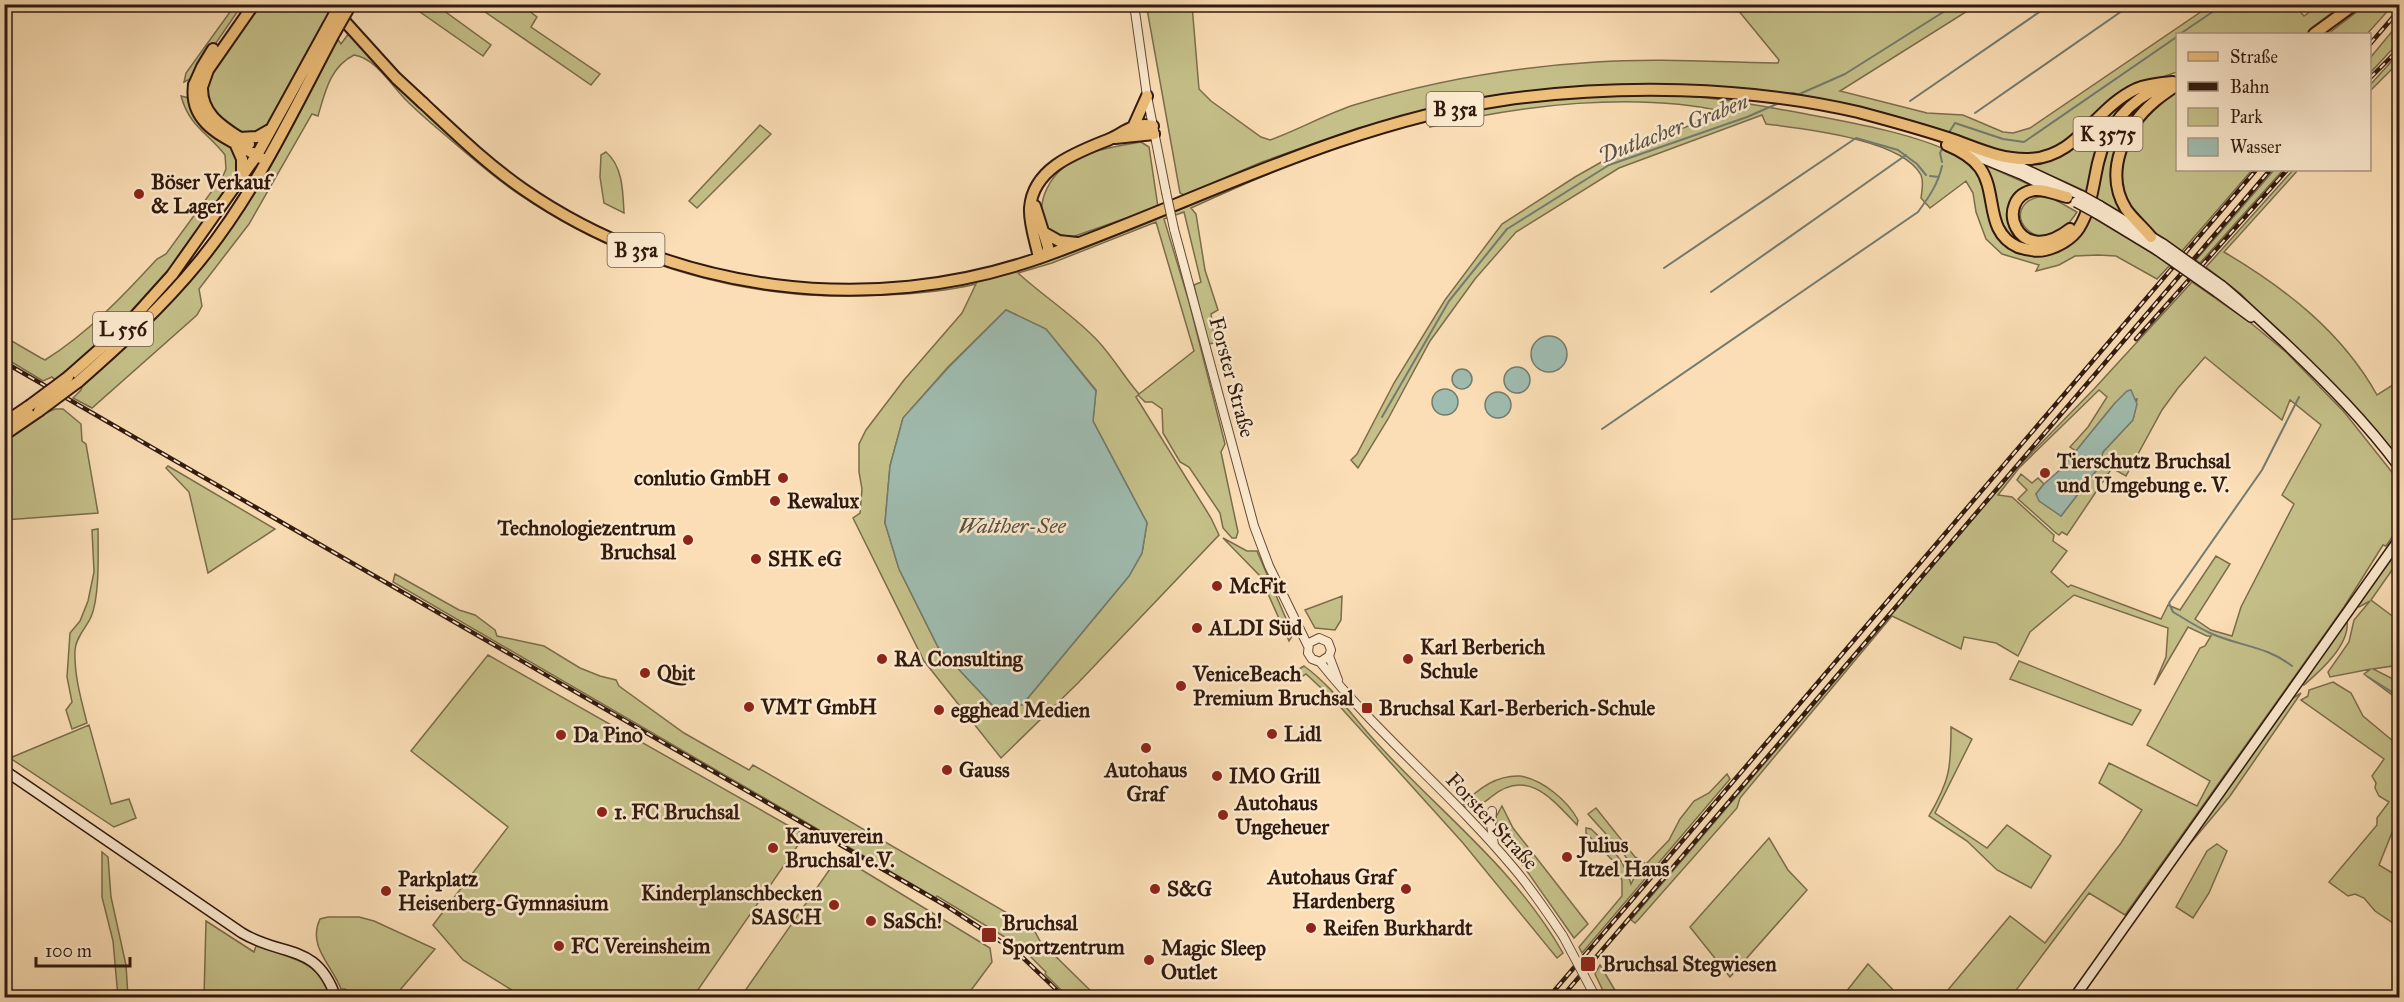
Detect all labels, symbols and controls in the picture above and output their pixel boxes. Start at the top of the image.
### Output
legend [2176,33,2371,171]
text: Straße [2230,46,2278,68]
text: Bahn [2230,76,2270,98]
water label: Dutlacher Graben [1595,87,1752,169]
road number: B 35a [1426,92,1484,126]
text: Park [2230,106,2263,128]
road number: K 3575 [2074,117,2142,151]
text: Wasser [2230,136,2281,158]
place label: Böser Verkauf & Lager [151,169,275,219]
marker: Böser Verkauf & Lager [132,187,146,201]
road number: B 35a [608,233,664,267]
road number: L 556 [93,312,153,346]
street label: Forster Straße [1203,314,1261,440]
place label: Tierschutz Bruchsal und Umgebung e. V. [2056,448,2232,498]
place label: conlutio GmbH [634,465,771,491]
marker: Tierschutz Bruchsal und Umgebung e. V. [2038,466,2052,480]
marker: conlutio GmbH [776,471,790,485]
place label: Rewalux [787,488,860,514]
marker: Rewalux [768,494,782,508]
water label: Walther-See [958,512,1066,539]
place label: Technologiezentrum Bruchsal [496,515,677,565]
marker: Technologiezentrum Bruchsal [681,533,695,547]
place label: SHK eG [768,546,842,572]
marker: SHK eG [749,552,763,566]
place label: McFit [1229,573,1287,599]
marker: McFit [1210,579,1224,593]
place label: ALDI Süd [1207,615,1303,641]
marker: ALDI Süd [1190,621,1204,635]
place label: Karl Berberich Schule [1420,634,1546,684]
place label: RA Consulting [894,646,1024,672]
marker: RA Consulting [875,652,889,666]
marker: Karl Berberich Schule [1401,652,1415,666]
place label: Qbit [657,660,696,686]
place label: VeniceBeach Premium Bruchsal [1192,661,1355,711]
marker: Qbit [638,666,652,680]
marker: VeniceBeach Premium Bruchsal [1174,679,1188,693]
place label: VMT GmbH [760,694,877,720]
place label: Bruchsal Karl-Berberich-Schule [1379,695,1656,721]
place label: egghead Medien [951,697,1091,723]
marker: VMT GmbH [742,700,756,714]
marker: Bruchsal Karl-Berberich-Schule [1360,701,1374,715]
marker: egghead Medien [932,703,946,717]
place label: Lidl [1284,721,1323,747]
place label: Da Pino [573,722,643,748]
marker: Lidl [1265,727,1279,741]
marker: Da Pino [554,728,568,742]
marker: Autohaus Graf [1139,741,1153,755]
place label: Gauss [959,757,1010,783]
place label: Autohaus Graf [1103,757,1188,807]
marker: Gauss [940,763,954,777]
place label: IMO Grill [1229,763,1322,789]
street label: Forster Straße [1440,767,1544,875]
marker: IMO Grill [1210,769,1224,783]
place label: Autohaus Ungeheuer [1233,790,1330,840]
place label: 1. FC Bruchsal [614,799,741,825]
marker: 1. FC Bruchsal [595,805,609,819]
marker: Autohaus Ungeheuer [1216,808,1230,822]
place label: Kanuverein Bruchsal e.V. [785,823,895,873]
place label: Julius Itzel Haus [1576,832,1670,882]
marker: Kanuverein Bruchsal e.V. [766,841,780,855]
marker: Julius Itzel Haus [1560,850,1574,864]
place label: Autohaus Graf Hardenberg [1266,864,1398,914]
place label: Parkplatz Heisenberg-Gymnasium [398,866,609,916]
place label: S&G [1167,876,1213,902]
place label: Kinderplanschbecken SASCH [641,880,823,930]
marker: S&G [1148,882,1162,896]
marker: Autohaus Graf Hardenberg [1399,882,1413,896]
marker: Parkplatz Heisenberg-Gymnasium [379,884,393,898]
marker: Kinderplanschbecken SASCH [827,898,841,912]
place label: SaSch! [883,908,942,934]
place label: Bruchsal Sportzentrum [1002,910,1125,960]
marker: SaSch! [864,914,878,928]
place label: Reifen Burkhardt [1323,915,1473,941]
marker: Reifen Burkhardt [1304,921,1318,935]
marker: Bruchsal Sportzentrum [980,926,998,944]
scale bar [36,930,130,968]
place label: FC Vereinsheim [571,933,711,959]
place label: Magic Sleep Outlet [1161,935,1267,985]
marker: FC Vereinsheim [552,939,566,953]
text: 100 m [45,940,92,962]
place label: Bruchsal Stegwiesen [1602,951,1777,977]
marker: Magic Sleep Outlet [1142,953,1156,967]
marker: Bruchsal Stegwiesen [1579,955,1597,973]

